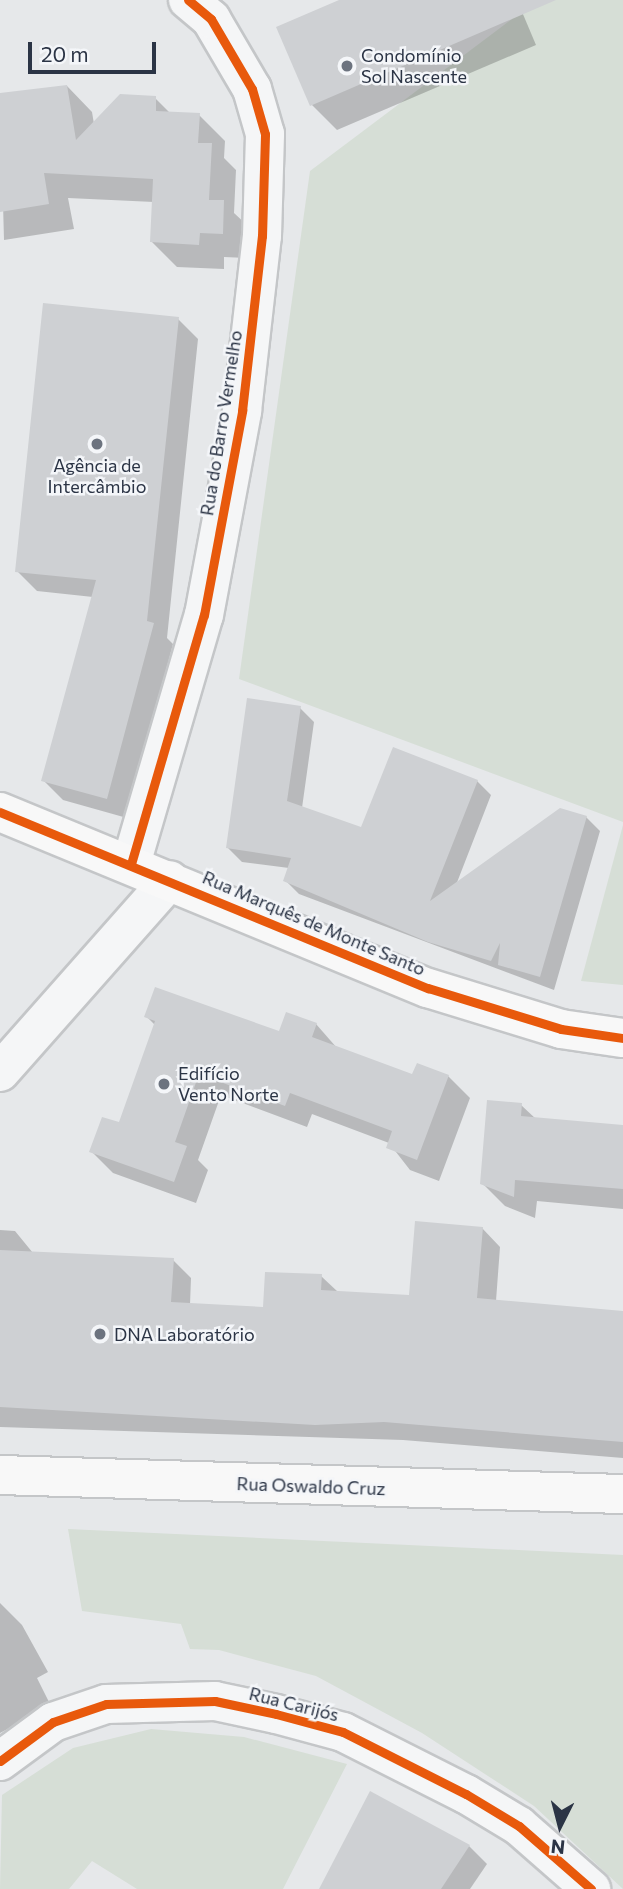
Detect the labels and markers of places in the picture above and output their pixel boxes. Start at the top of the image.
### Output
place label: Condomínio Sol Nascente [361,45,467,88]
marker: Condomínio Sol Nascente [339,58,355,74]
marker: Agência de Intercâmbio [89,436,105,452]
place label: Agência de Intercâmbio [48,455,146,498]
place label: Edifício Vento Norte [178,1063,279,1106]
marker: Edifício Vento Norte [156,1076,172,1092]
place label: DNA Laboratório [114,1323,255,1345]
marker: DNA Laboratório [92,1326,108,1342]

